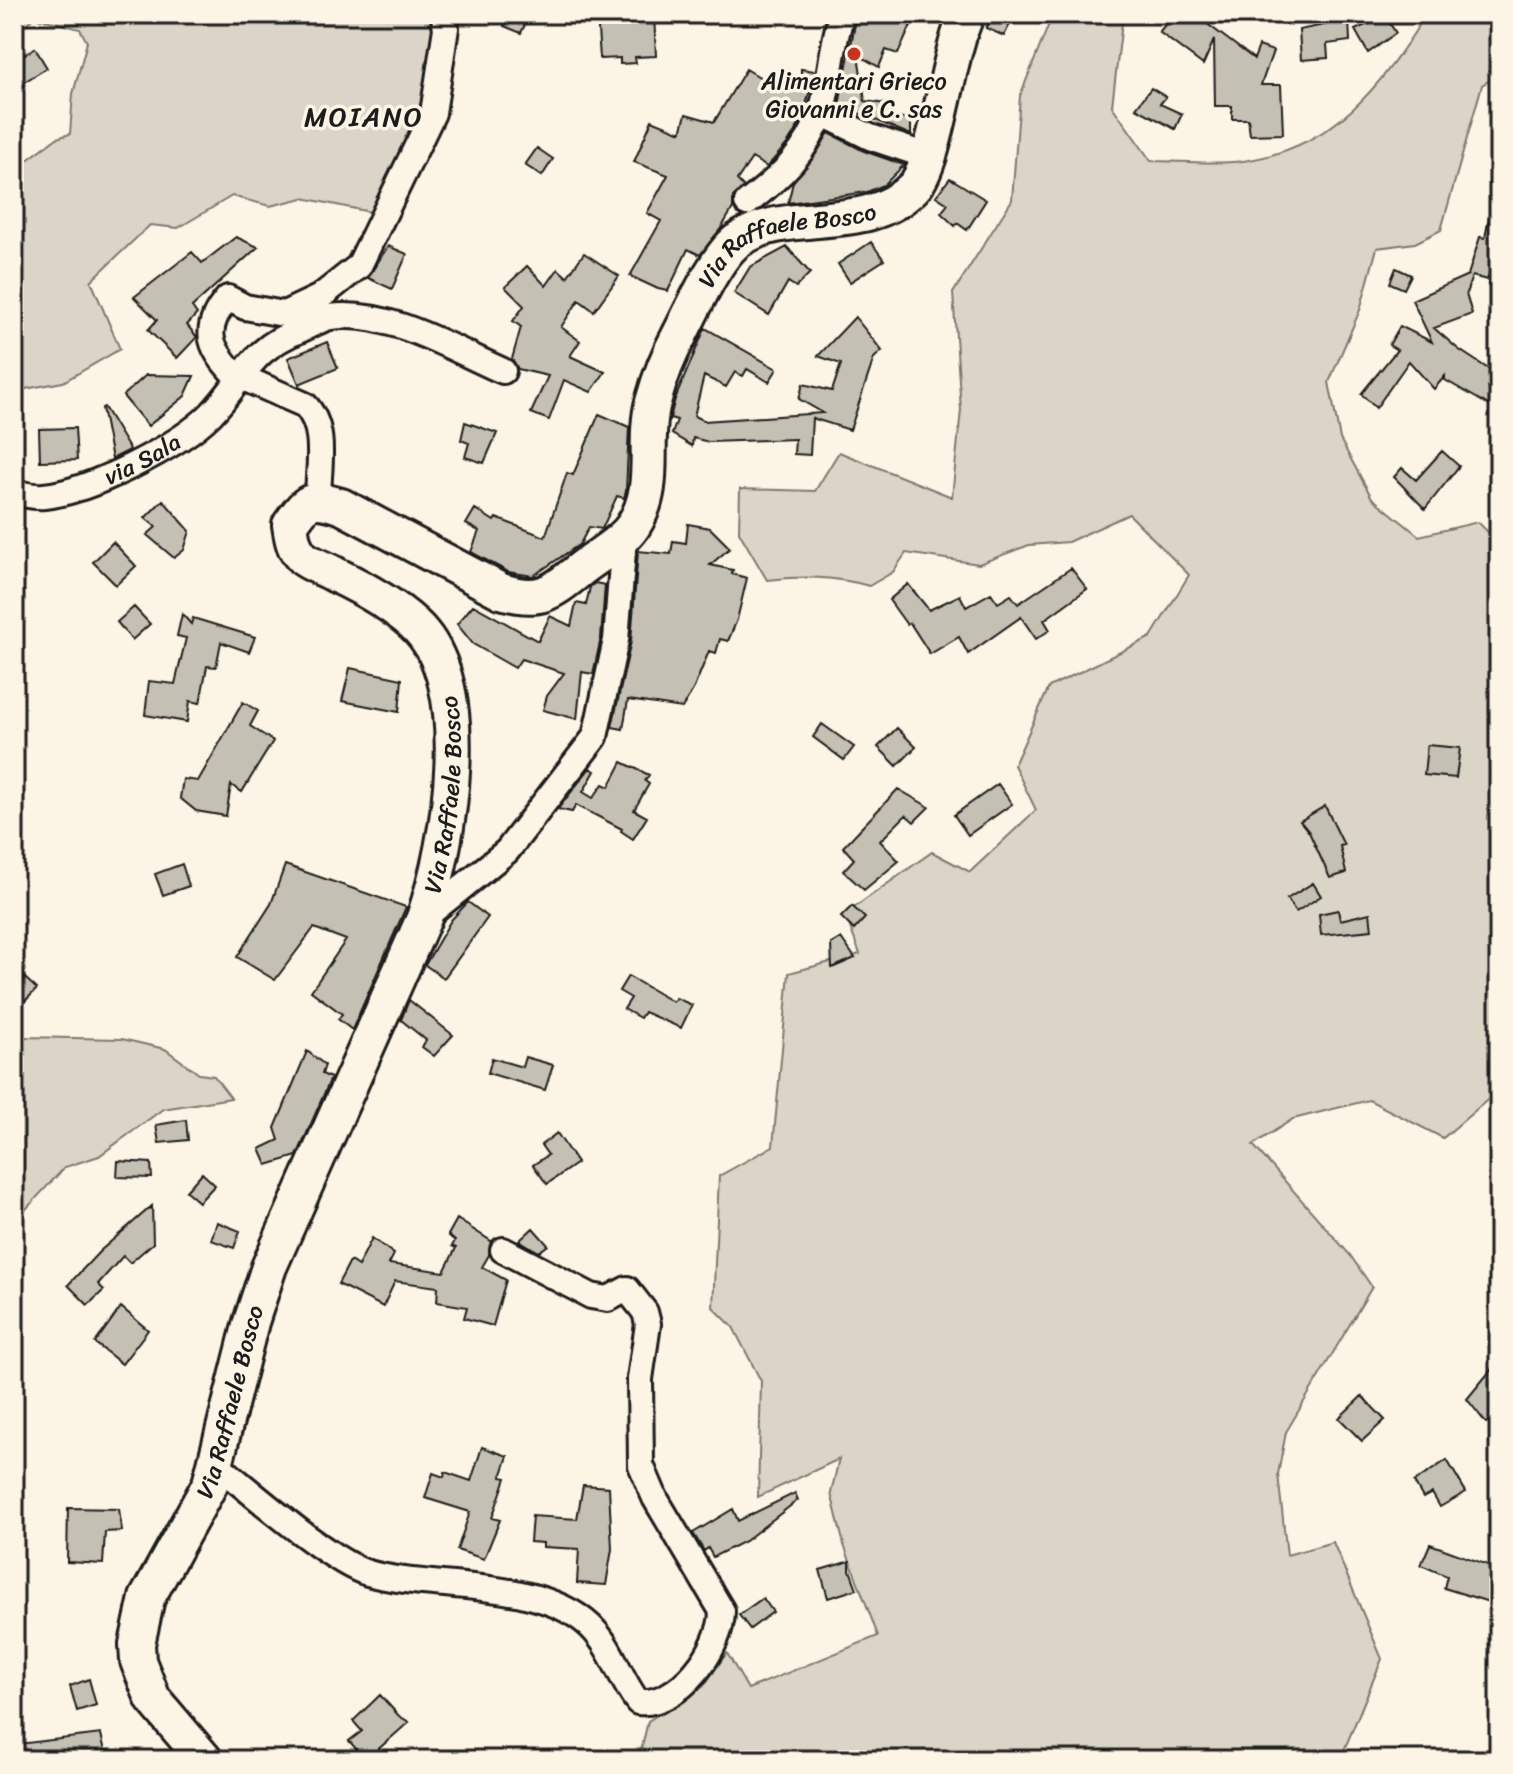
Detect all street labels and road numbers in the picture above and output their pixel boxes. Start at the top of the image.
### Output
street label: Via Raffaele Bosco [686,191,881,296]
street label: via Sala [97,422,190,497]
street label: Via Raffaele Bosco [411,693,474,898]
street label: Via Raffaele Bosco [184,1299,276,1507]

